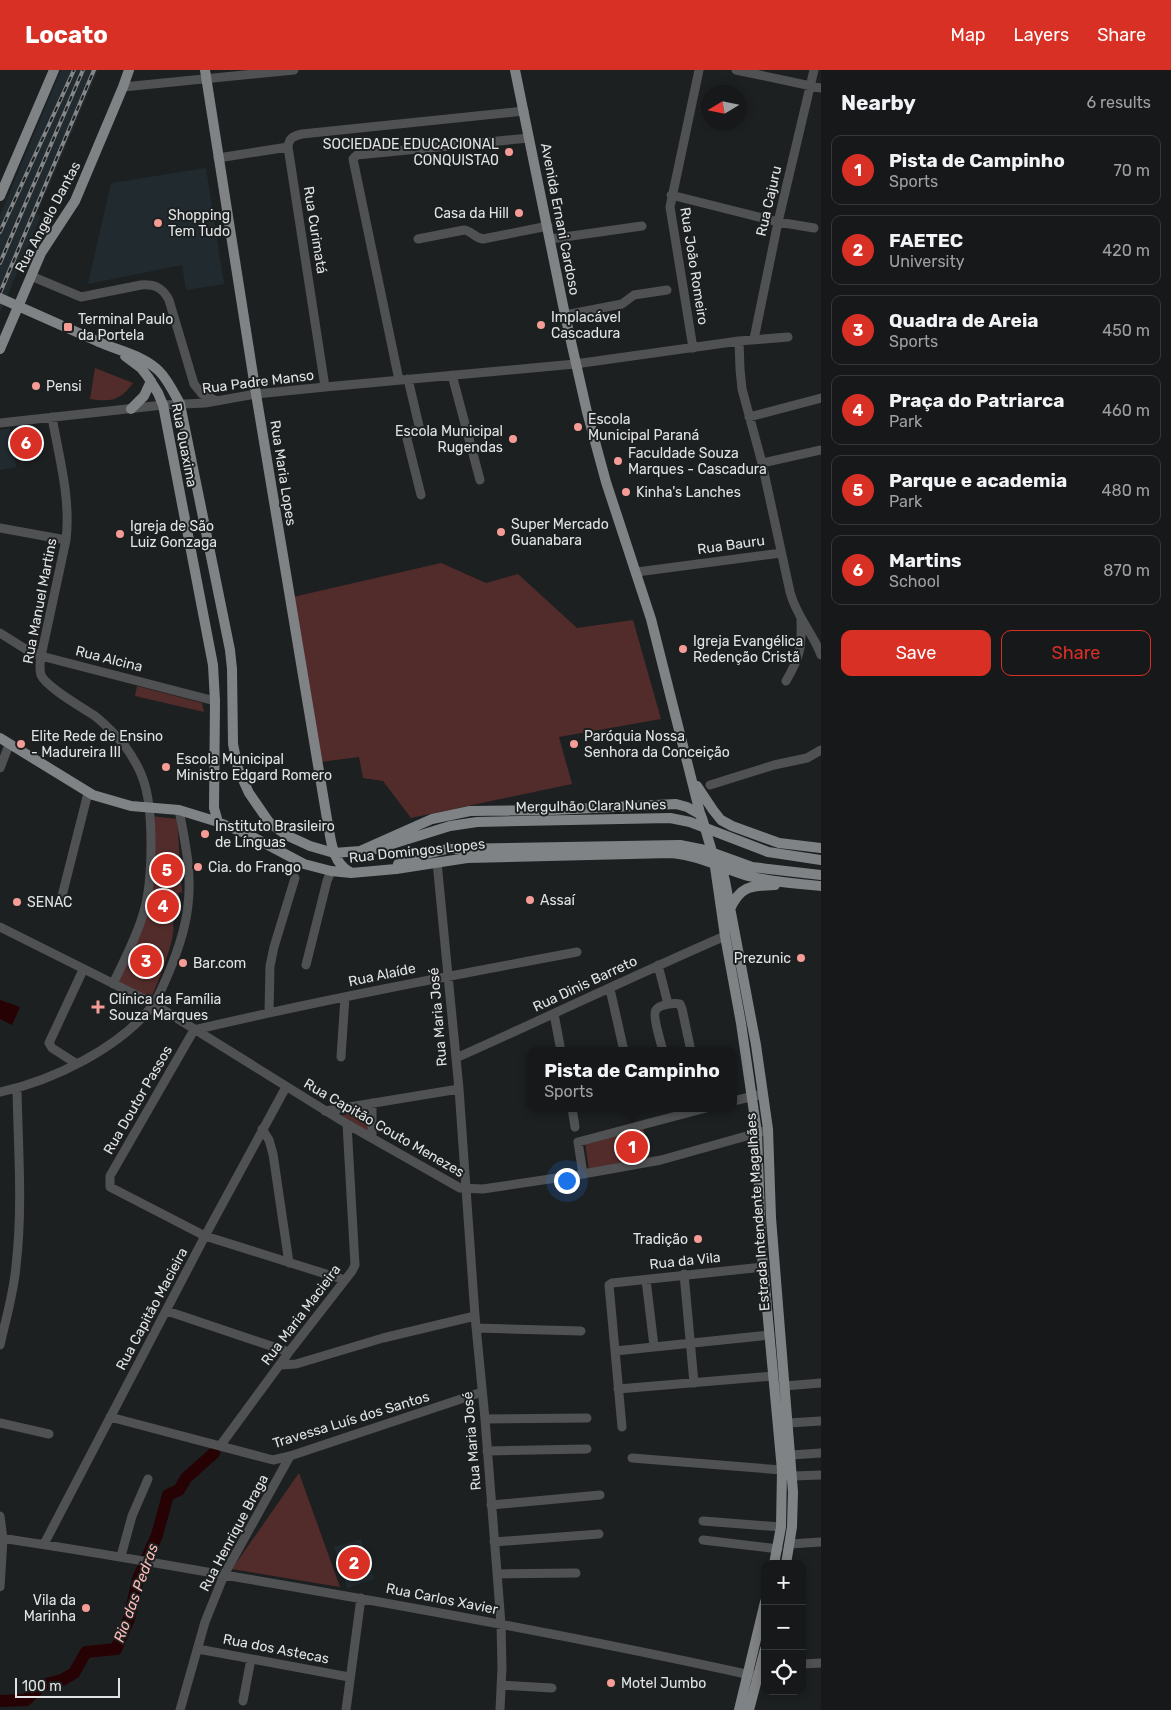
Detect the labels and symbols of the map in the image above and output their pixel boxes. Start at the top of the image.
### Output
north arrow [701,85,746,130]
place label: SOCIEDADE EDUCACIONAL CONQUISTA0 [323,136,499,169]
street label: Avenida Ernani Cardoso [537,141,583,297]
marker: SOCIEDADE EDUCACIONAL CONQUISTA0 [503,146,515,158]
street label: Rua Angelo Dantas [12,159,84,275]
street label: Rua Cajuru [753,164,785,238]
street label: Rua Curimatá [300,185,330,275]
place label: Casa da Hill [434,205,509,222]
street label: Rua João Romeiro [676,206,712,326]
place label: Shopping Tem Tudo [168,207,230,240]
marker: Casa da Hill [513,207,525,219]
marker: Shopping Tem Tudo [152,217,164,229]
place label: Implacável Cascadura [551,309,621,342]
place label: Terminal Paulo da Portela [78,311,173,344]
marker: Implacável Cascadura [535,319,547,331]
marker: Terminal Paulo da Portela [62,321,74,333]
street label: Rua Padre Manso [201,367,315,397]
place label: Pensi [46,378,82,395]
marker: Pensi [30,380,42,392]
street label: Rua Quaxima [167,401,201,489]
place label: Escola Municipal Paraná [588,411,699,444]
street label: Rua Maria Lopes [266,419,300,527]
marker: Escola Municipal Paraná [572,421,584,433]
place label: Escola Municipal Rugendas [395,423,503,456]
pin: 6 [10,424,42,462]
marker: Escola Municipal Rugendas [507,433,519,445]
place label: Faculdade Souza Marques - Cascadura [628,445,767,478]
marker: Faculdade Souza Marques - Cascadura [612,455,624,467]
place label: Kinha's Lanches [636,484,741,501]
marker: Kinha's Lanches [620,486,632,498]
place label: Super Mercado Guanabara [511,516,609,549]
place label: Igreja de São Luiz Gonzaga [130,518,217,551]
marker: Super Mercado Guanabara [495,526,507,538]
marker: Igreja de São Luiz Gonzaga [114,528,126,540]
street label: Rua Bauru [696,532,766,558]
street label: Rua Manuel Martins [19,537,61,665]
place label: Igreja Evangélica Redenção Cristã [693,633,803,666]
street label: Rua Alcina [74,642,144,676]
marker: Igreja Evangélica Redenção Cristã [677,643,689,655]
place label: Elite Rede de Ensino - Madureira III [31,728,163,761]
place label: Paróquia Nossa Senhora da Conceição [584,728,730,761]
marker: Elite Rede de Ensino - Madureira III [15,738,27,750]
marker: Paróquia Nossa Senhora da Conceição [568,738,580,750]
place label: Escola Municipal Ministro Edgard Romero [176,751,332,784]
marker: Escola Municipal Ministro Edgard Romero [160,761,172,773]
street label: Mergulhão Clara Nunes [516,796,666,816]
place label: Instituto Brasileiro de Línguas [215,818,335,851]
marker: Instituto Brasileiro de Línguas [199,828,211,840]
street label: Rua Domingos Lopes [348,835,486,867]
pin: 5 [151,851,183,889]
place label: Cia. do Frango [208,859,301,876]
marker: Cia. do Frango [192,861,204,873]
pin: 4 [147,887,179,925]
place label: Assaí [540,892,575,909]
place label: SENAC [27,894,72,911]
marker: Assaí [524,894,536,906]
marker: SENAC [11,896,23,908]
pin: 3 [130,942,162,980]
place label: Prezunic [734,950,791,967]
street label: Rua Dinis Barreto [530,952,640,1016]
marker: Prezunic [795,952,807,964]
place label: Bar.com [193,955,246,972]
marker: Bar.com [177,957,189,969]
street label: Rua Alaíde [347,960,417,990]
street label: Rua Maria José [425,967,451,1067]
place label: Clínica da Família Souza Marques [109,991,221,1024]
marker: Clínica da Família Souza Marques [91,1000,105,1014]
street label: Rua Doutor Passos [100,1043,176,1157]
street label: Rua Capitão Couto Menezes [301,1075,467,1181]
street label: Estrada Intendente Magalhães [743,1112,773,1312]
pin: 1 [616,1128,648,1166]
your location [554,1168,580,1194]
place label: Tradição [633,1231,688,1248]
marker: Tradição [692,1233,704,1245]
street label: Rua Capitão Macieira [112,1245,192,1373]
street label: Rua da Vila [649,1249,721,1273]
street label: Rua Maria Macieira [258,1261,344,1369]
street label: Travessa Luís dos Santos [271,1388,431,1452]
street label: Rua Maria José [459,1391,485,1491]
street label: Rua Henrique Braga [196,1472,272,1594]
water label: Rio das Pedras [110,1541,162,1645]
pin: 2 [338,1544,370,1582]
street label: Rua Carlos Xavier [384,1580,500,1618]
place label: Vila da Marinha [24,1592,76,1625]
marker: Vila da Marinha [80,1602,92,1614]
street label: Rua dos Astecas [221,1630,331,1668]
scale bar [15,1675,120,1698]
place label: Motel Jumbo [621,1675,706,1692]
marker: Motel Jumbo [605,1677,617,1689]

